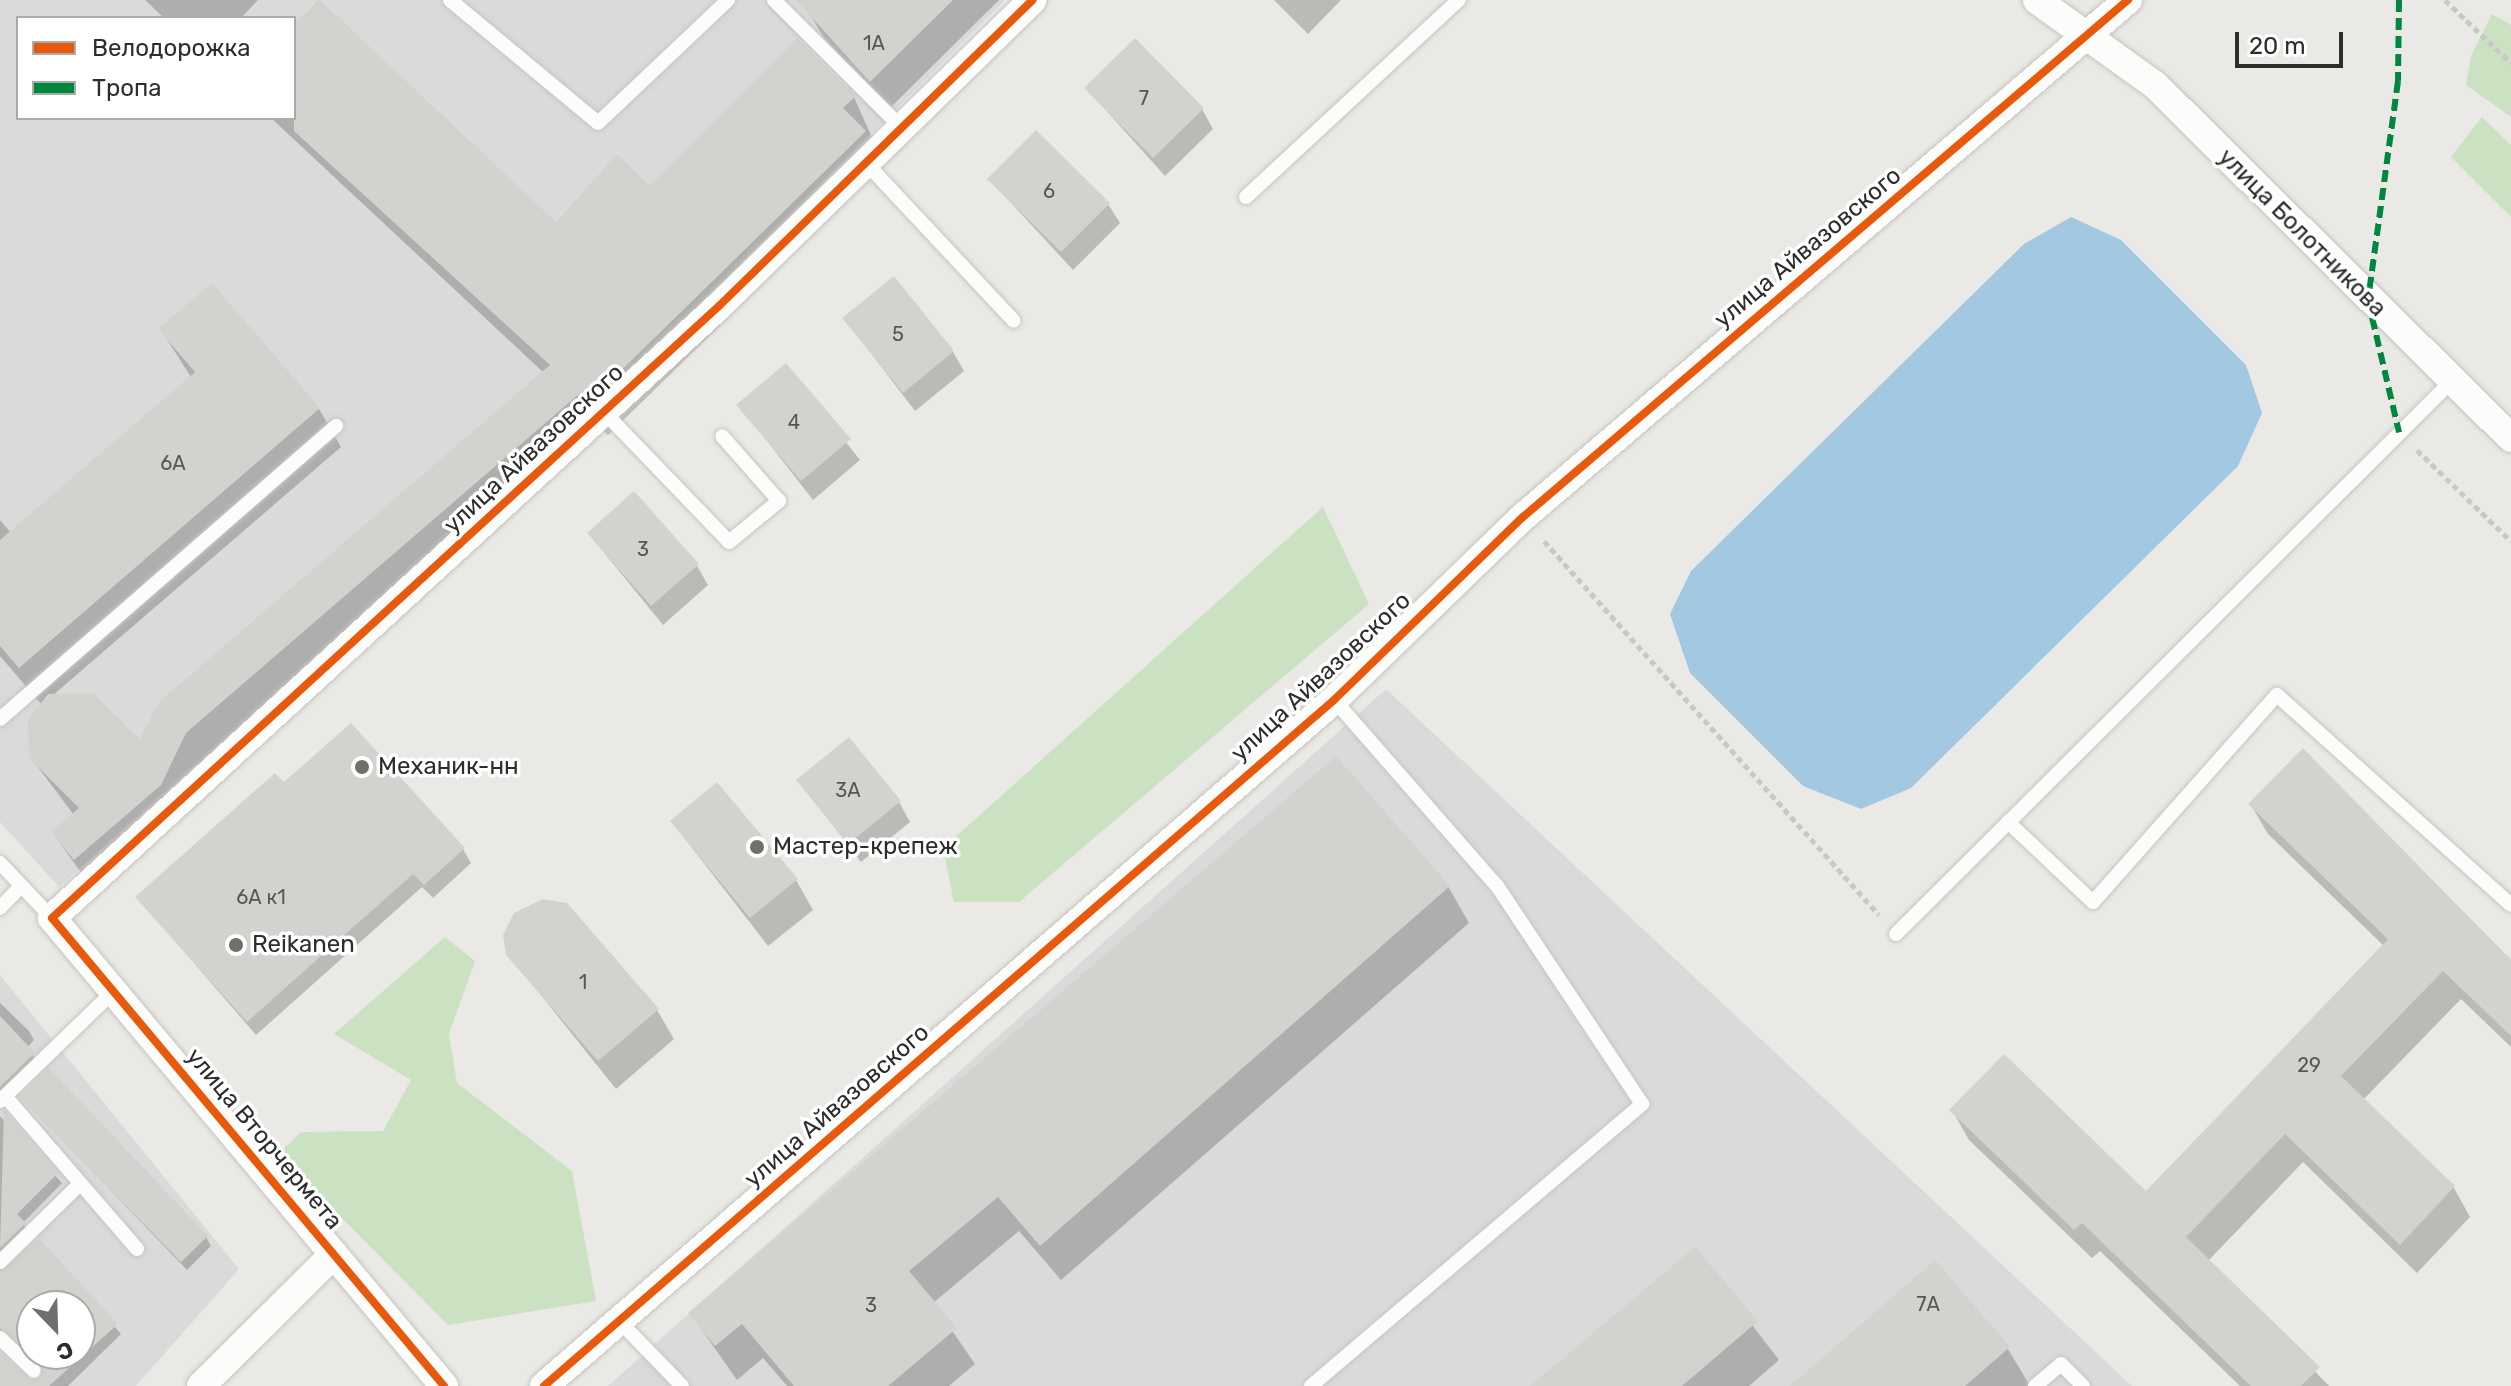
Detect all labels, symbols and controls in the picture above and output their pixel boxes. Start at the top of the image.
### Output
legend [16,16,296,120]
scale bar [2239,16,2347,66]
house number: 1А [863,31,885,55]
text: 20 m [2249,32,2306,60]
text: Велодорожка [92,34,251,62]
text: Тропа [92,74,161,102]
house number: 7 [1139,86,1149,110]
street label: улица Болотникова [2212,143,2392,323]
street label: улица Айвазовского [1709,161,1907,335]
house number: 6 [1043,179,1055,203]
house number: 5 [892,322,904,346]
street label: улица Айвазовского [438,358,630,540]
house number: 4 [788,410,800,434]
house number: 6А [160,451,186,475]
house number: 3 [637,537,649,561]
street label: улица Айвазовского [1225,586,1417,768]
place label: Механик-нн [378,753,519,781]
marker: Механик-нн [353,758,371,776]
house number: 3А [835,778,861,802]
place label: Мастер-крепеж [773,833,958,861]
marker: Мастер-крепеж [748,838,766,856]
house number: 6А к1 [236,885,286,909]
place label: Reikanen [252,931,355,959]
marker: Reikanen [227,936,245,954]
house number: 1 [579,970,587,994]
street label: улица Айвазовского [739,1018,935,1194]
street label: улица Вторчермета [180,1043,348,1235]
house number: 29 [2297,1053,2321,1077]
north arrow [16,1290,96,1370]
house number: 7А [1916,1292,1940,1316]
house number: 3 [865,1293,877,1317]
text: С [52,1335,77,1366]

